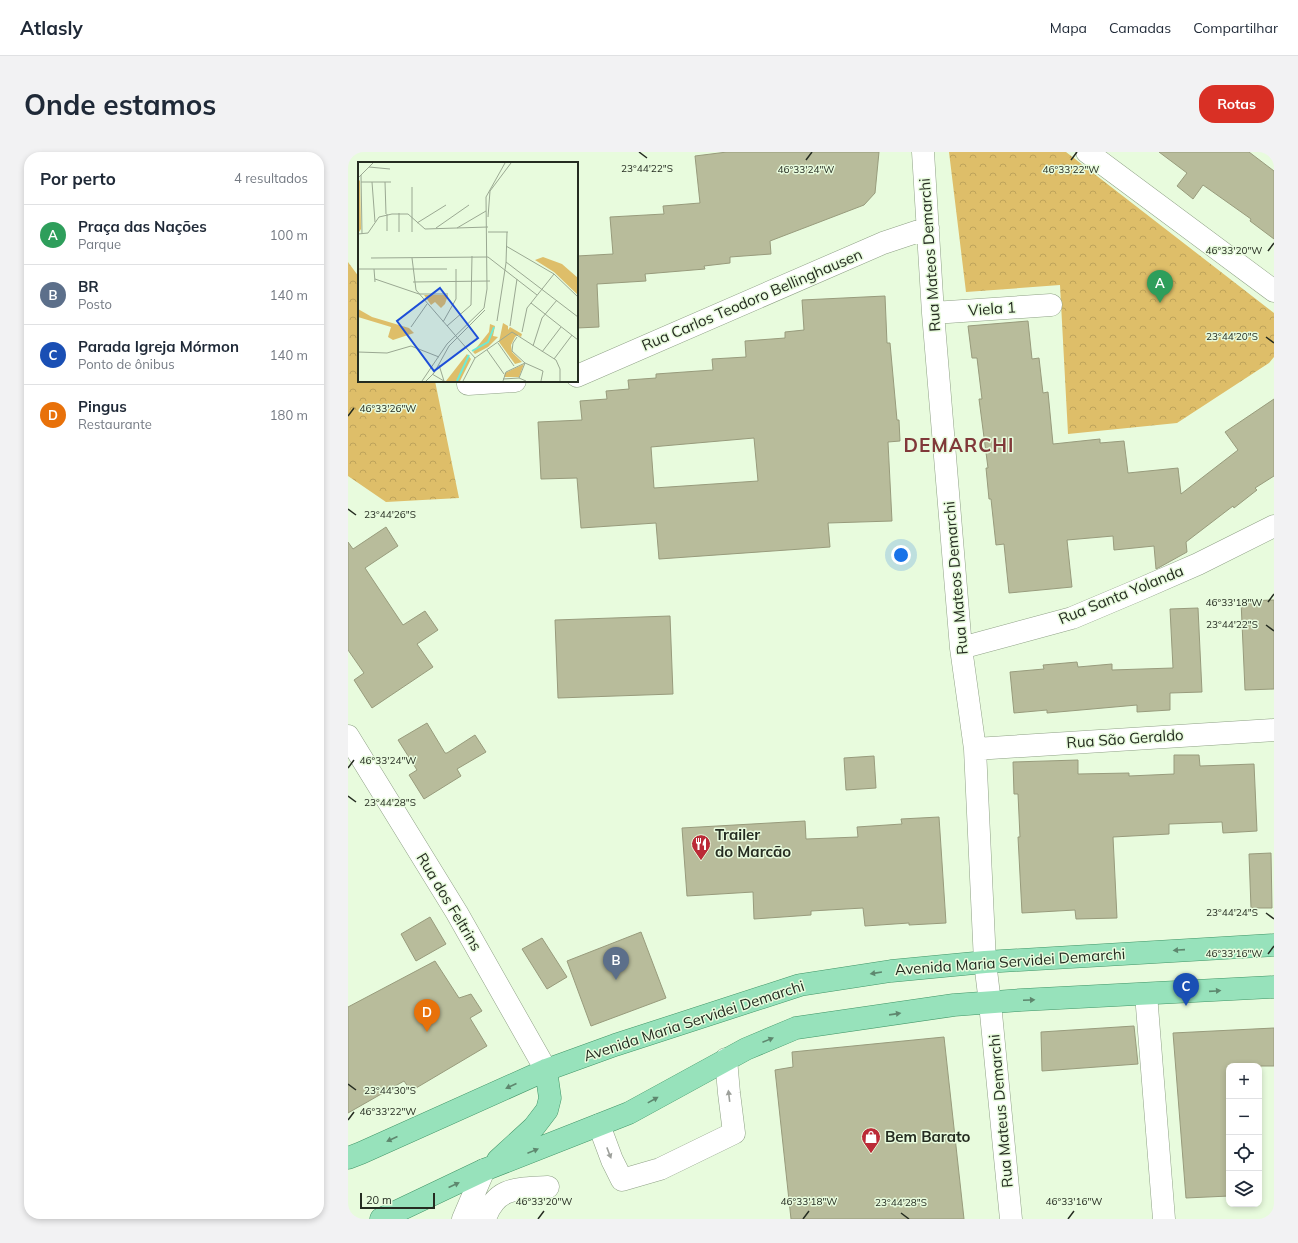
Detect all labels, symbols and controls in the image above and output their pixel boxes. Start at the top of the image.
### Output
text: Atlasly [20,16,83,40]
text: Mapa [1050,19,1087,37]
text: Camadas [1109,19,1171,37]
text: Compartilhar [1193,19,1278,37]
button: Rotas [1199,85,1274,123]
text: Onde estamos [24,87,216,122]
inset map [358,162,578,382]
text: 23°44'22"S [621,162,673,175]
text: 46°33'24"W [778,163,834,176]
text: 46°33'22"W [1043,163,1099,176]
text: Por perto [40,168,116,189]
text: 4 resultados [234,170,308,186]
street label: Rua Mateos Demarchi [915,178,944,332]
text: Praça das Nações [78,217,207,236]
text: A [48,227,58,243]
text: 100 m [270,227,308,243]
text: Parque [78,236,121,252]
street label: Rua Carlos Teodoro Bellinghausen [639,244,865,355]
text: 46°33'20"W [1206,244,1262,257]
pin: A [1147,270,1173,303]
text: BR [78,277,99,296]
text: B [49,287,57,303]
text: 140 m [270,287,308,303]
text: Posto [78,296,112,312]
street label: Viela 1 [968,297,1016,320]
text: 23°44'20"S [1206,330,1258,343]
text: Parada Igreja Mórmon [78,337,239,356]
text: C [49,347,57,363]
text: 140 m [270,347,308,363]
text: Ponto de ônibus [78,356,175,372]
text: Pingus [78,397,127,416]
text: 46°33'26"W [360,402,416,415]
text: D [48,407,58,423]
text: 180 m [270,407,308,423]
text: Restaurante [78,416,152,432]
district label: DEMARCHI [904,433,1014,457]
street label: Rua Mateos Demarchi [939,501,972,655]
text: 23°44'26"S [364,508,416,521]
your location [891,545,911,565]
street label: Rua Santa Yolanda [1056,561,1186,628]
text: 46°33'18"W [1206,596,1262,609]
text: 23°44'22"S [1206,618,1258,631]
street label: Rua São Geraldo [1066,725,1184,752]
text: 46°33'24"W [360,754,416,767]
text: 23°44'28"S [364,796,416,809]
place label: Trailer do Marcão [715,825,791,861]
restaurant icon: Trailer do Marcão [690,833,712,861]
street label: Rua dos Feltrins [413,849,486,954]
text: 23°44'24"S [1206,906,1258,919]
street label: Avenida Maria Servidei Demarchi [894,944,1126,979]
one-way arrow [1173,946,1185,953]
pin: B [603,947,629,980]
text: 46°33'16"W [1206,947,1262,960]
one-way arrow [870,970,882,976]
pin: C [1173,973,1199,1006]
street label: Avenida Maria Servidei Demarchi [581,976,807,1065]
one-way arrow [1209,987,1221,994]
one-way arrow [1023,996,1035,1003]
pin: D [414,999,440,1032]
one-way arrow [888,1011,901,1017]
street label: Rua Mateus Demarchi [984,1034,1017,1189]
one-way arrow [762,1036,774,1042]
map controls [1226,1063,1262,1207]
button: + [1226,1063,1262,1099]
one-way arrow [505,1083,516,1089]
text: 23°44'30"S [364,1084,416,1097]
one-way arrow [726,1090,732,1102]
one-way arrow [647,1096,658,1103]
button: − [1226,1099,1262,1135]
text: 46°33'22"W [360,1105,416,1118]
shop icon: Bem Barato [860,1126,882,1154]
place label: Bem Barato [885,1127,971,1146]
button: locate [1226,1135,1262,1171]
one-way arrow [387,1136,398,1142]
one-way arrow [528,1147,540,1153]
one-way arrow [607,1147,613,1159]
button: layers [1226,1171,1262,1207]
one-way arrow [448,1182,460,1188]
scale bar [360,1191,435,1210]
text: 20 m [366,1193,392,1207]
text: 46°33'20"W [516,1195,572,1208]
text: 46°33'18"W [781,1195,837,1208]
text: 46°33'16"W [1046,1195,1102,1208]
text: 23°44'28"S [875,1196,927,1209]

